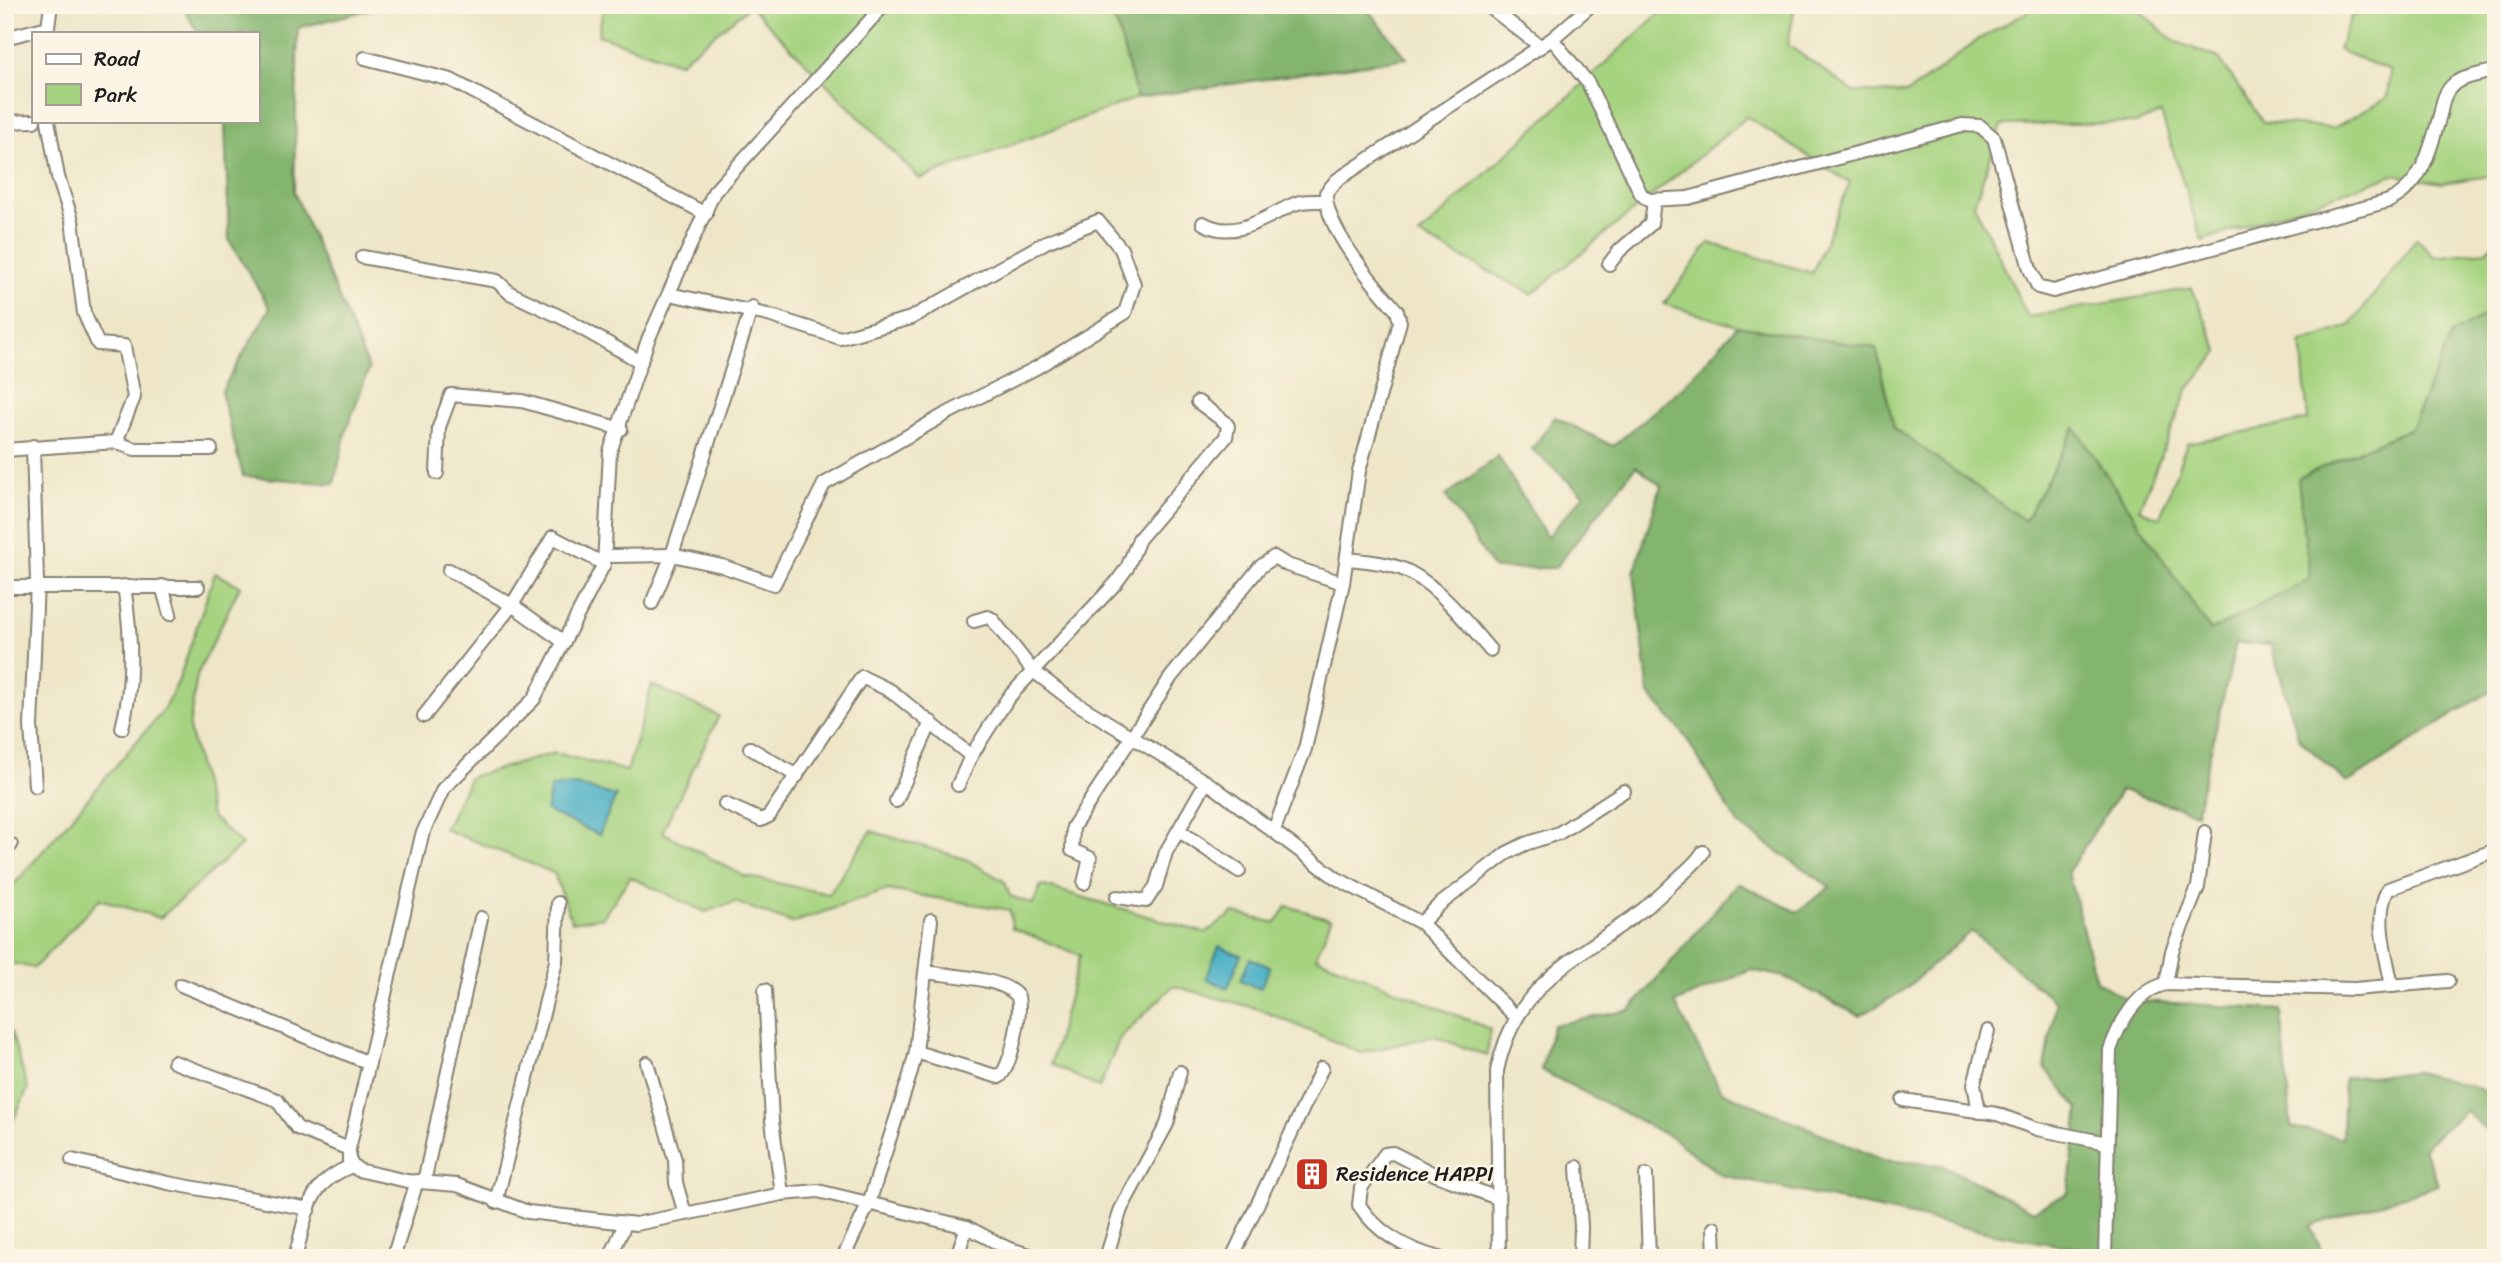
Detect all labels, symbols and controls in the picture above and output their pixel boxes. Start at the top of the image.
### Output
legend [32,32,259,122]
text: Road [94,40,141,78]
text: Park [94,76,137,114]
building icon: Residence HAPPI [1293,1155,1331,1193]
place label: Residence HAPPI [1336,1155,1494,1193]

